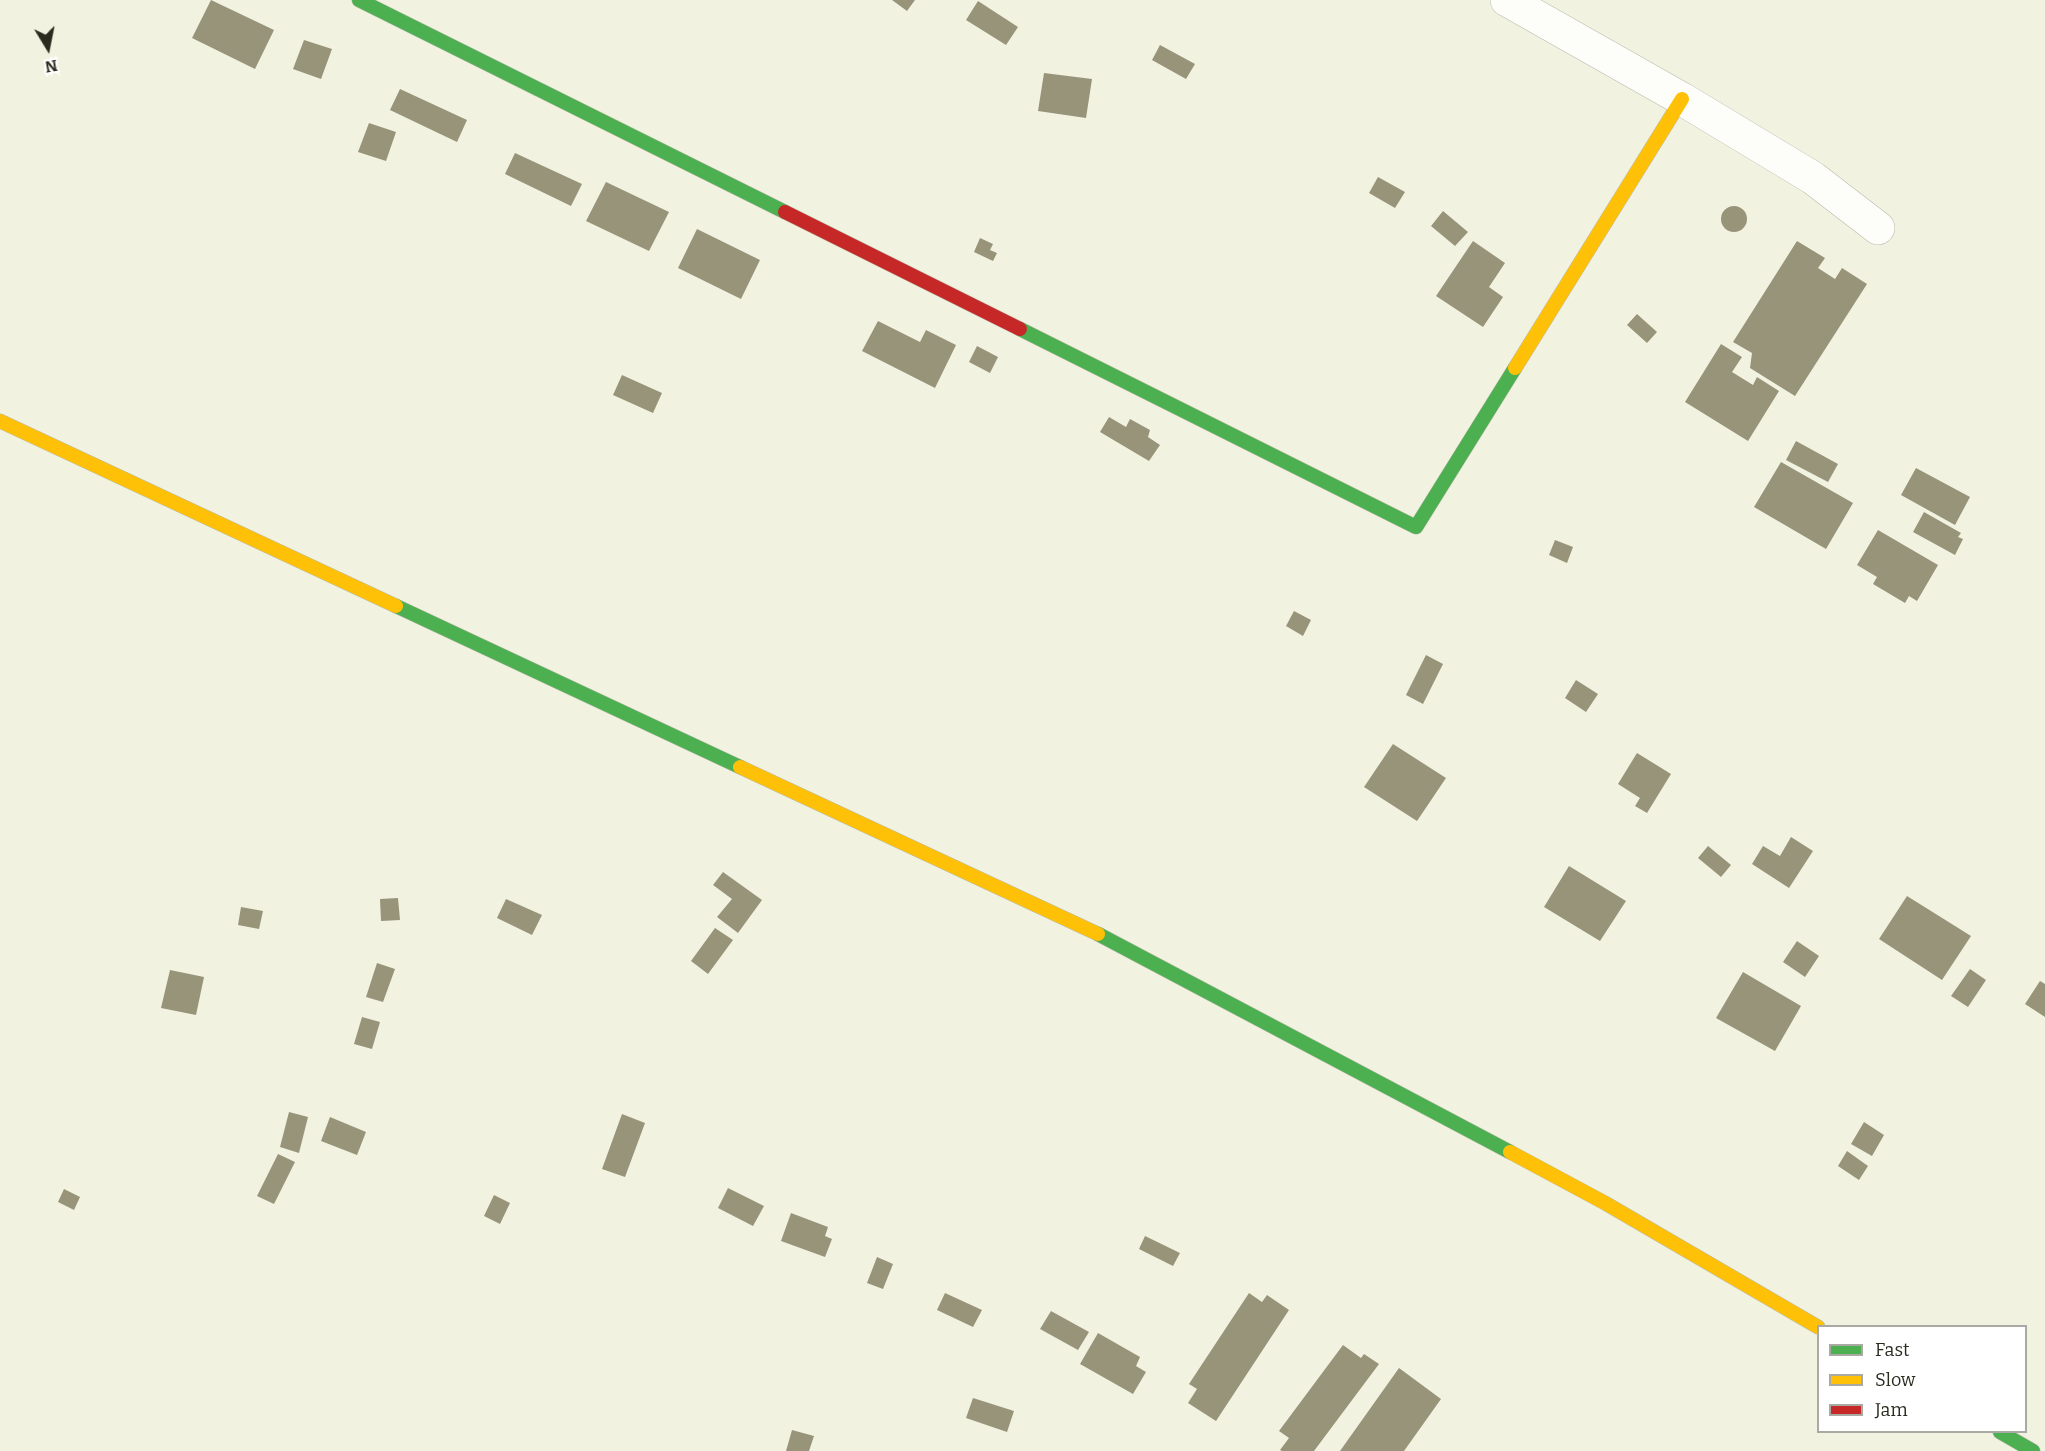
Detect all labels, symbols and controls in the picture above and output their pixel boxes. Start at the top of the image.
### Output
north arrow [18,18,78,78]
text: N [43,56,59,77]
legend [1817,1325,2027,1433]
text: Fast [1875,1339,1910,1361]
text: Slow [1875,1369,1915,1391]
text: Jam [1875,1399,1908,1421]

